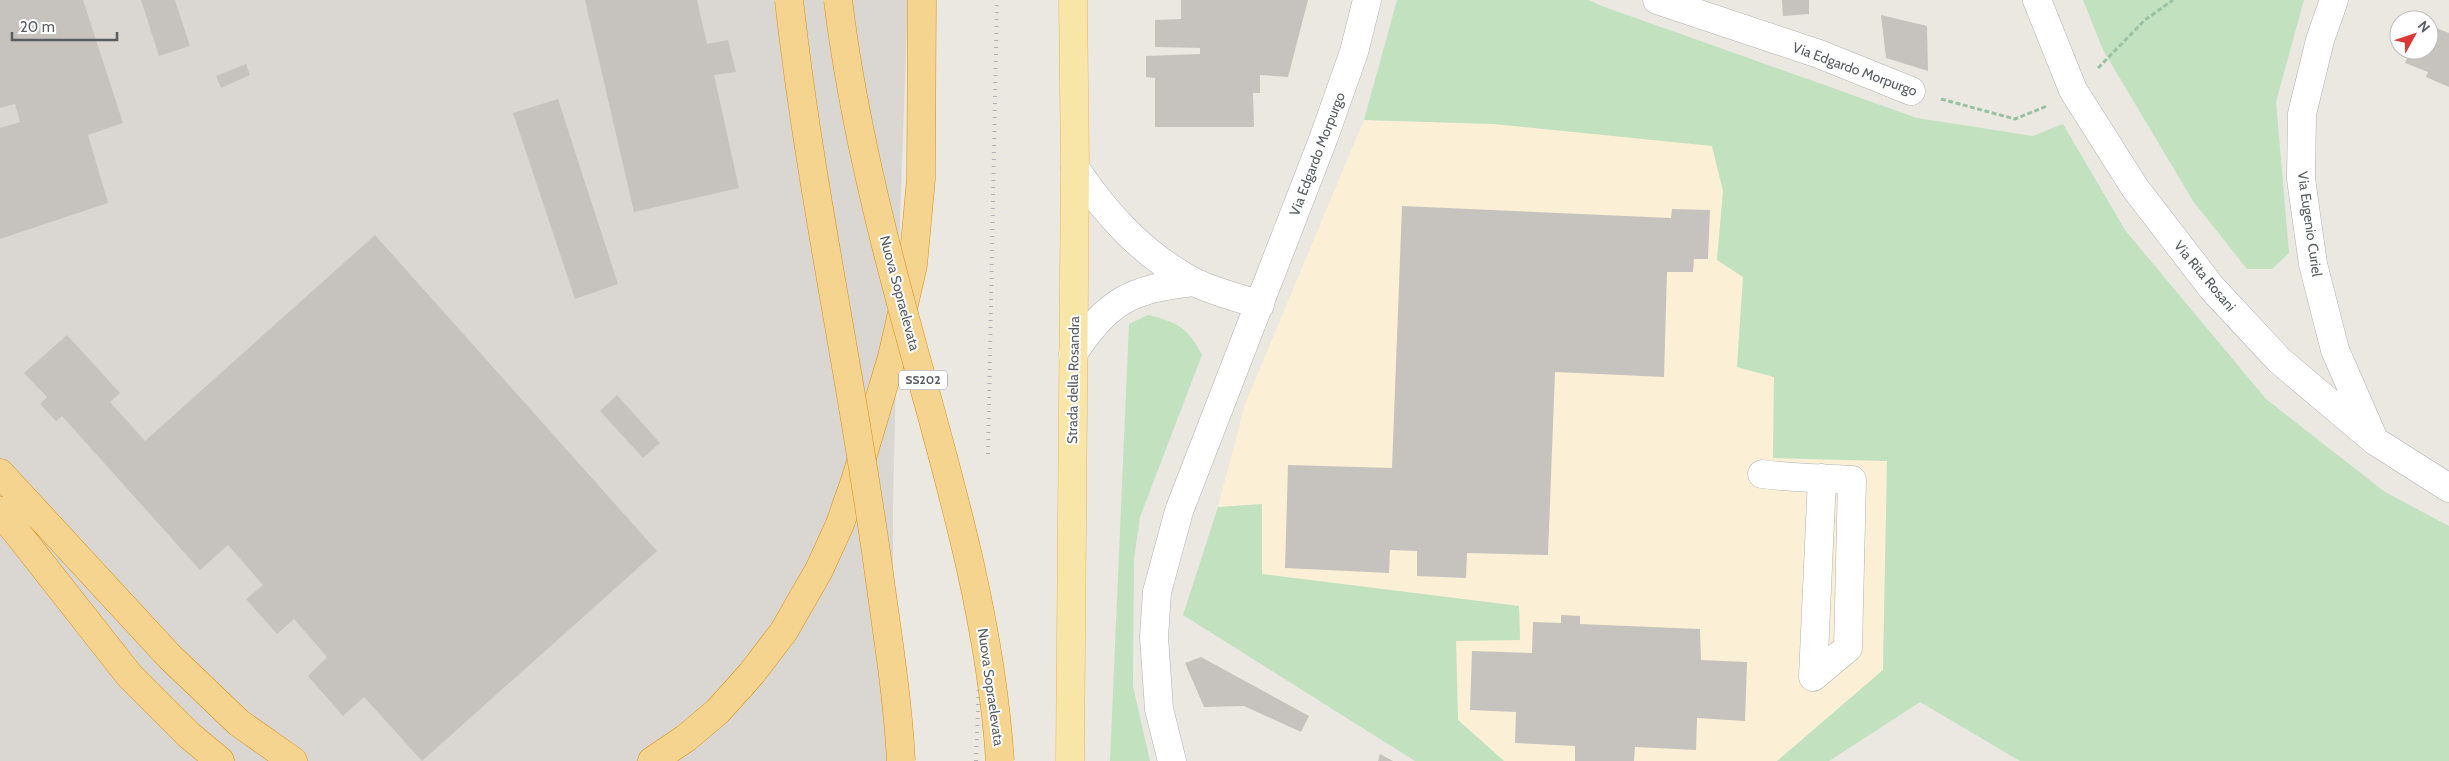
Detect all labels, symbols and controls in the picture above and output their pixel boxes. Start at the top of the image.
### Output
scale bar [12,10,118,42]
north arrow [2389,10,2439,60]
text: N [2414,17,2434,36]
text: 20 m [20,18,55,36]
street label: Via Edgardo Morpurgo [1790,38,1920,100]
street label: Via Edgardo Morpurgo [1285,89,1349,219]
street label: Via Eugenio Curiel [2294,170,2326,279]
street label: Nuova Sopraelevata [876,234,924,353]
street label: Via Rita Rosani [2170,237,2240,315]
street label: Strada della Rosandra [1063,316,1083,444]
road number: SS202 [899,370,947,390]
street label: Nuova Sopraelevata [974,627,1008,747]

